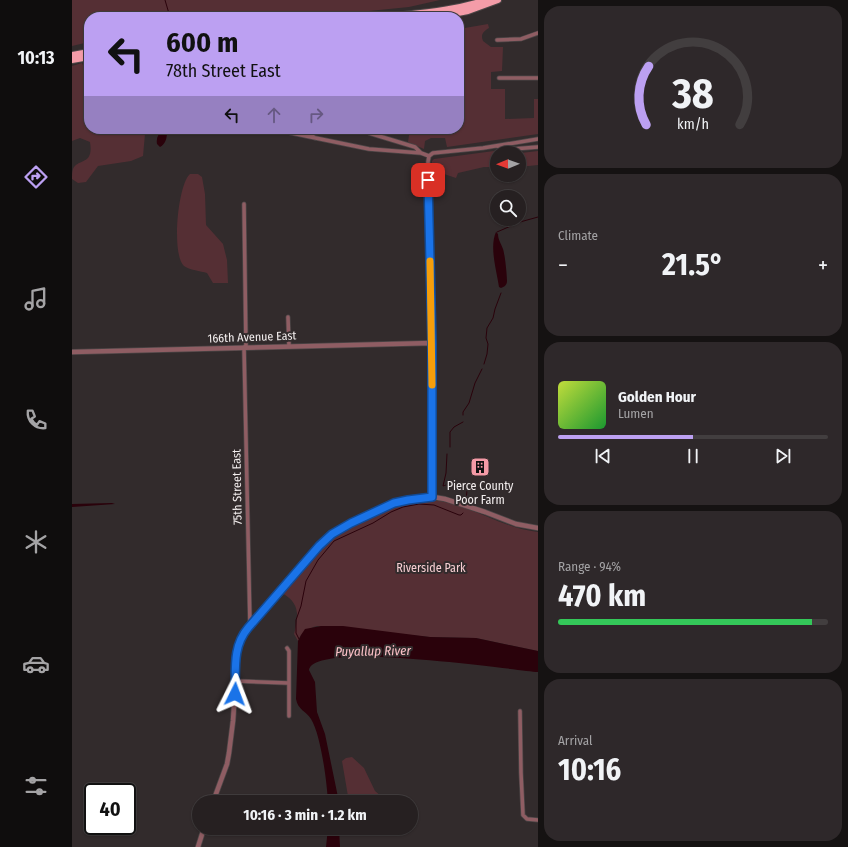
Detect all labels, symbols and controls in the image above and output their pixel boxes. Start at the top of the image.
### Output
text: 600 m [166,26,238,59]
icon: left [100,28,152,80]
text: 10:13 [17,47,55,69]
text: 78th Street East [166,60,281,82]
text: 38 [671,69,714,119]
icon: left [221,104,243,126]
icon: ahead [263,104,285,126]
icon: right [305,104,327,126]
text: km/h [677,116,709,133]
north arrow [490,146,526,182]
map controls [490,146,526,226]
icon: directions [22,163,50,191]
pin [411,163,445,197]
icon: arrive [417,169,439,191]
button: search [490,190,526,226]
text: Climate [558,228,598,243]
text: 21.5° [662,247,724,283]
text: − [558,252,568,279]
text: + [818,252,828,279]
icon: music [22,285,50,313]
street label: 166th Avenue East [207,328,297,346]
text: Golden Hour [618,388,696,406]
icon: phone [22,406,50,434]
text: Lumen [618,406,654,421]
icon: previous [592,445,614,467]
icon: pause [682,445,704,467]
icon: next [772,445,794,467]
street label: 75th Street East [229,449,245,525]
building icon: Pierce County Poor Farm [469,456,491,478]
place label: Pierce County Poor Farm [447,479,514,507]
icon: climate [22,528,50,556]
text: Range · 94% [558,559,621,574]
park label: Riverside Park [396,561,466,575]
text: 470 km [558,578,646,614]
water label: Puyallup River [335,643,411,659]
icon: car [22,650,50,678]
position arrow [214,673,256,715]
text: Arrival [558,733,592,748]
text: 10:16 [558,752,621,788]
icon: filters [22,772,50,800]
speed limit sign: 40 [84,783,136,835]
text: 10:16 · 3 min · 1.2 km [243,806,367,824]

